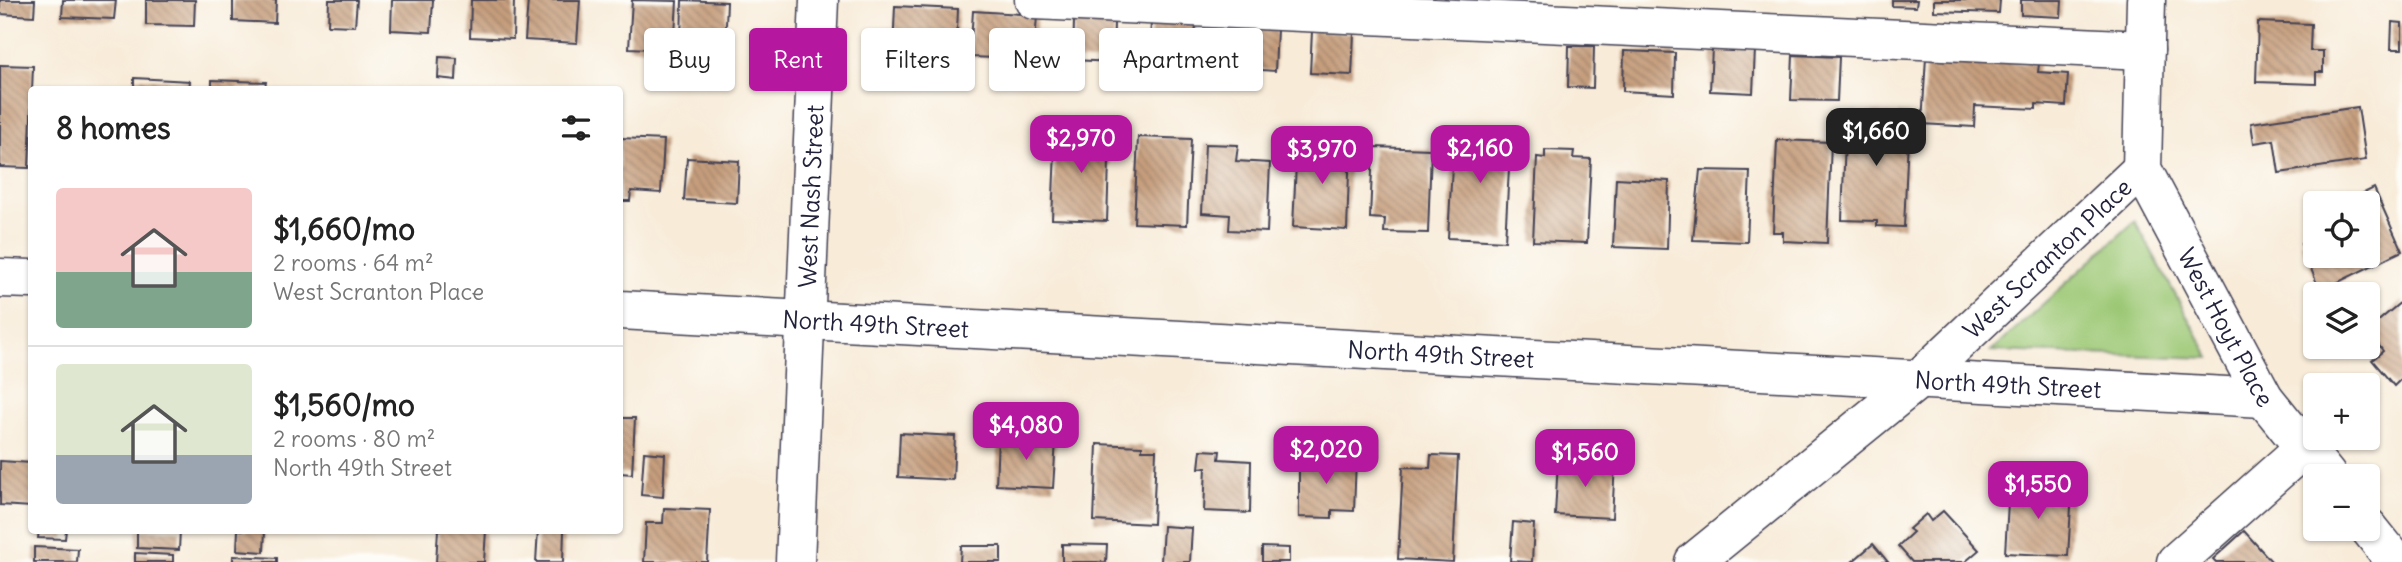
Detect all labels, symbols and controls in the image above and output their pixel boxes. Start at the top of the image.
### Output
chip: Buy [644,28,735,91]
chip: Rent [749,28,847,91]
chip: Filters [861,28,975,91]
chip: New [989,28,1085,91]
chip: Apartment [1099,28,1263,91]
street label: West Nash Street [792,104,830,289]
pin: $1,660 [1819,108,1933,168]
text: 8 homes [56,109,171,147]
icon: filters [557,109,595,147]
pin: $2,970 [1024,116,1138,175]
text: $1,660 [1842,116,1910,145]
text: $2,970 [1046,123,1116,152]
pin: $2,160 [1423,125,1537,185]
pin: $3,970 [1265,127,1379,186]
text: $2,160 [1447,133,1513,162]
text: $3,970 [1287,134,1357,163]
street label: West Scranton Place [1957,172,2138,345]
map controls [2303,191,2380,541]
button: locate [2303,191,2380,268]
text: $1,660/mo [273,210,415,248]
icon: home [112,216,196,300]
street label: West Hoyt Place [2172,243,2280,413]
text: 2 rooms · 64 m² [273,248,434,277]
text: West Scranton Place [273,277,484,306]
button: layers [2303,282,2380,359]
street label: North 49th Street [782,304,970,344]
street label: North 49th Street [1347,334,1535,374]
street label: North 49th Street [1914,364,2102,404]
button: + [2303,373,2380,450]
text: $1,560/mo [273,386,415,424]
icon: home [112,392,196,476]
pin: $4,080 [969,402,1083,462]
text: $4,080 [989,410,1063,439]
text: 2 rooms · 80 m² [273,424,435,453]
pin: $2,020 [1269,426,1383,486]
pin: $1,560 [1528,430,1642,489]
text: $2,020 [1289,434,1363,463]
text: $1,560 [1551,437,1619,466]
text: North 49th Street [273,453,452,482]
pin: $1,550 [1981,462,2095,521]
button: − [2303,464,2380,541]
text: $1,550 [2004,469,2072,498]

